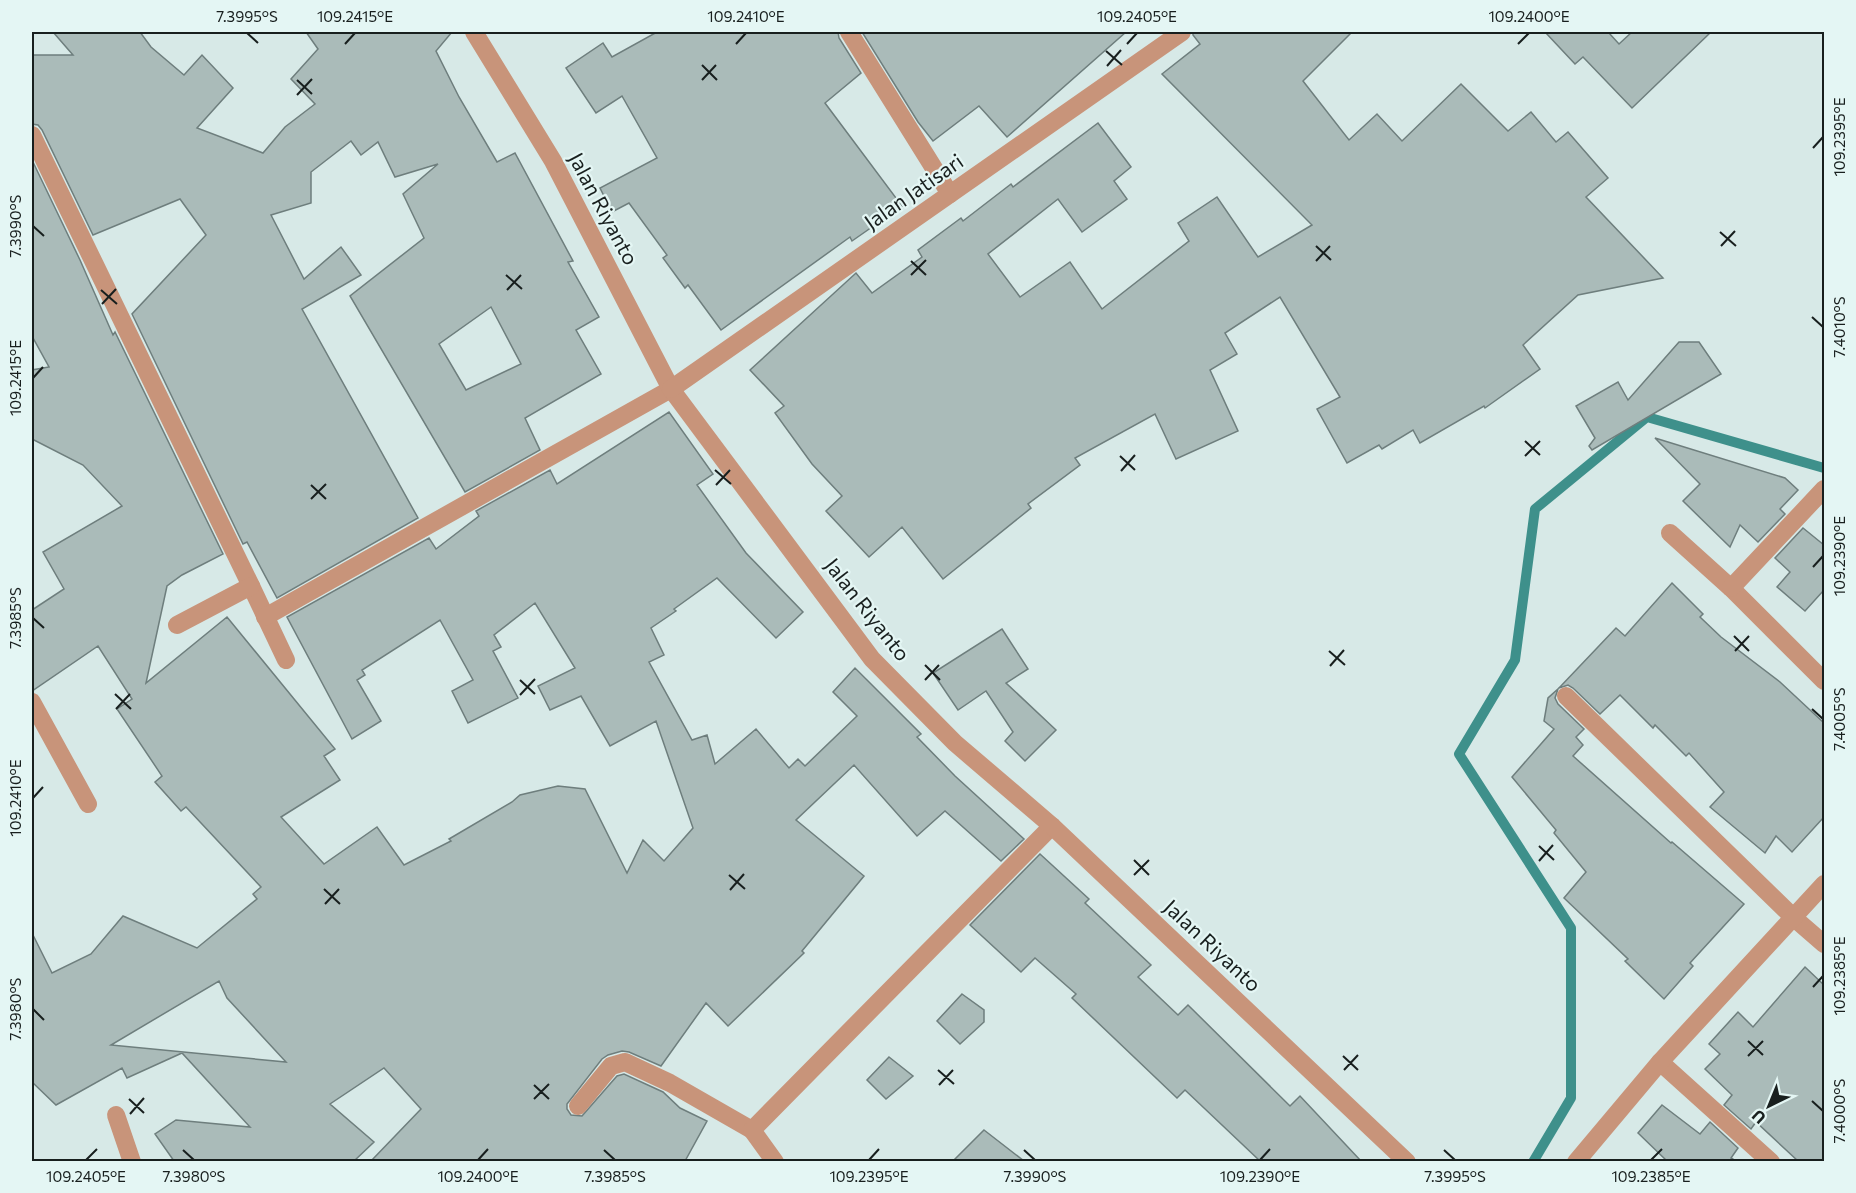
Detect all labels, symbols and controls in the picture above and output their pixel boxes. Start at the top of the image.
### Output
text: 7.3995°S [216,7,278,25]
text: 109.2415°E [317,7,393,25]
text: 109.2410°E [707,7,785,25]
text: 109.2405°E [1097,7,1177,25]
text: 109.2400°E [1488,7,1570,25]
text: 109.2395°E [1830,97,1848,177]
street label: Jalan Riyanto [564,148,644,269]
street label: Jalan Jatisari [859,148,967,234]
text: 7.3990°S [6,194,24,257]
text: 7.4010°S [1830,296,1848,358]
text: 109.2415°E [6,340,24,416]
text: 109.2390°E [1830,516,1848,596]
street label: Jalan Riyanto [820,553,916,665]
text: 7.3985°S [6,587,24,649]
text: 7.4005°S [1830,687,1848,751]
text: 109.2410°E [6,759,24,837]
street label: Jalan Riyanto [1159,894,1267,996]
text: 109.2385°E [1830,936,1848,1016]
text: 7.3980°S [6,977,24,1040]
north arrow [1739,1076,1799,1136]
text: 7.4000°S [1830,1079,1848,1143]
text: U [1748,1106,1769,1128]
text: 109.2405°E [46,1167,126,1185]
text: 7.3980°S [163,1167,226,1185]
text: 109.2400°E [437,1167,519,1185]
text: 7.3985°S [584,1167,646,1185]
text: 109.2395°E [829,1167,909,1185]
text: 7.3990°S [1004,1167,1067,1185]
text: 109.2390°E [1220,1167,1300,1185]
text: 7.3995°S [1424,1167,1486,1185]
text: 109.2385°E [1611,1167,1691,1185]

